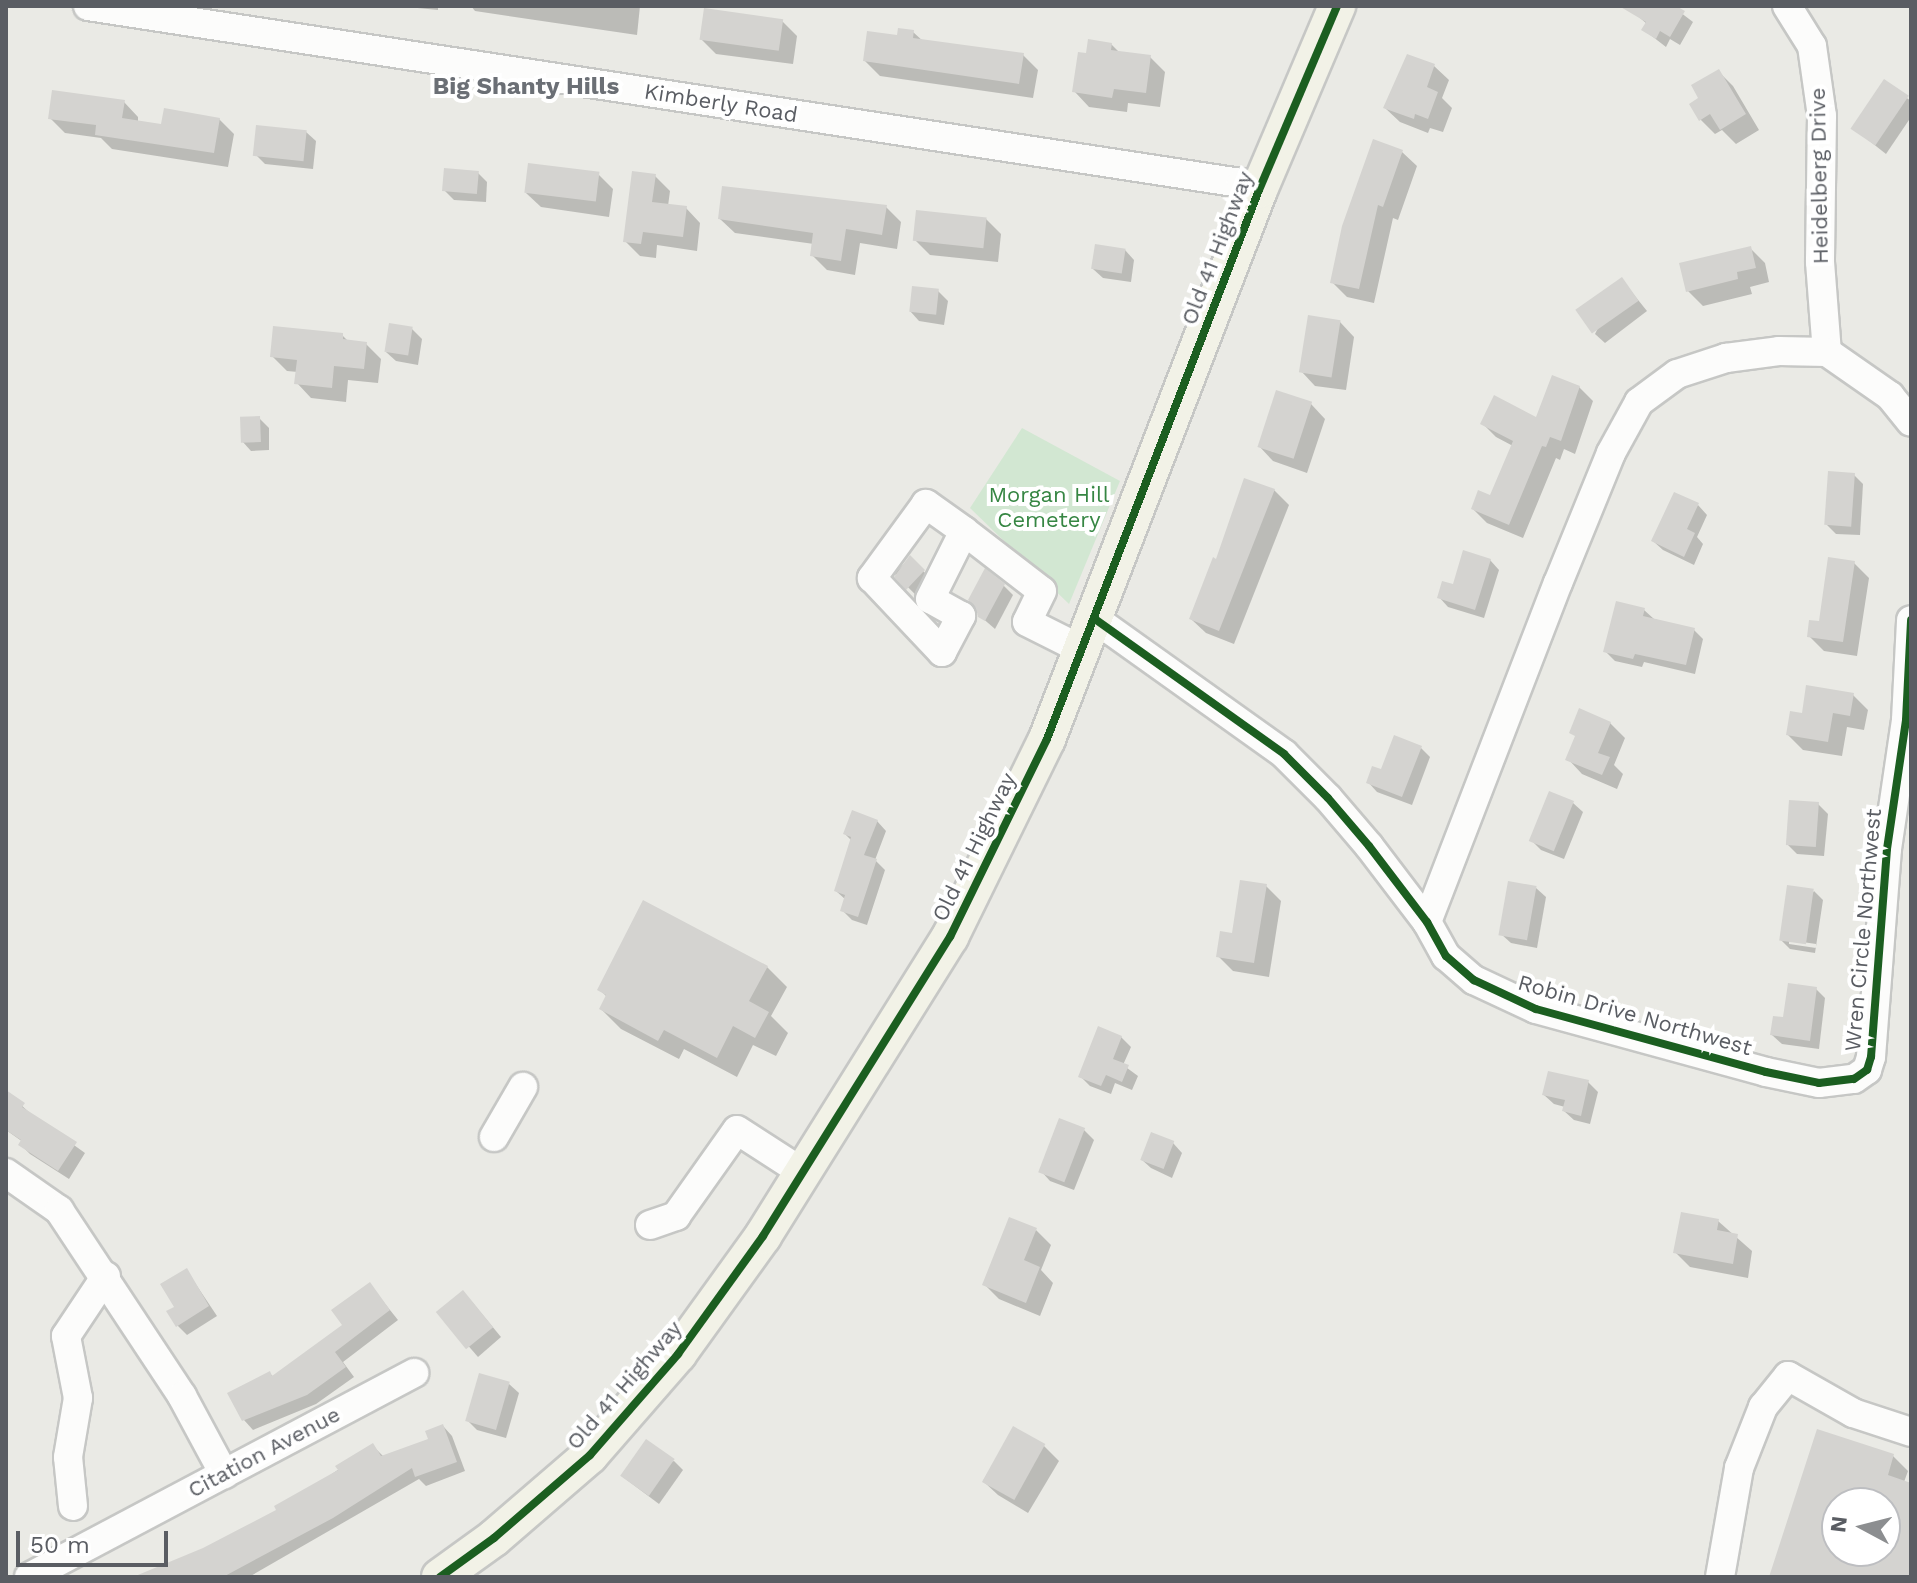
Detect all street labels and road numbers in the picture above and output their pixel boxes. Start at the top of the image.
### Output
street label: Kimberly Road [642,78,800,128]
street label: Heidelberg Drive [1804,87,1834,265]
street label: Old 41 Highway [1176,168,1258,328]
street label: Old 41 Highway [927,768,1021,926]
street label: Wren Circle Northwest [1839,808,1887,1052]
street label: Robin Drive Northwest [1515,969,1755,1061]
street label: Old 41 Highway [561,1315,687,1455]
street label: Citation Avenue [183,1401,345,1503]

